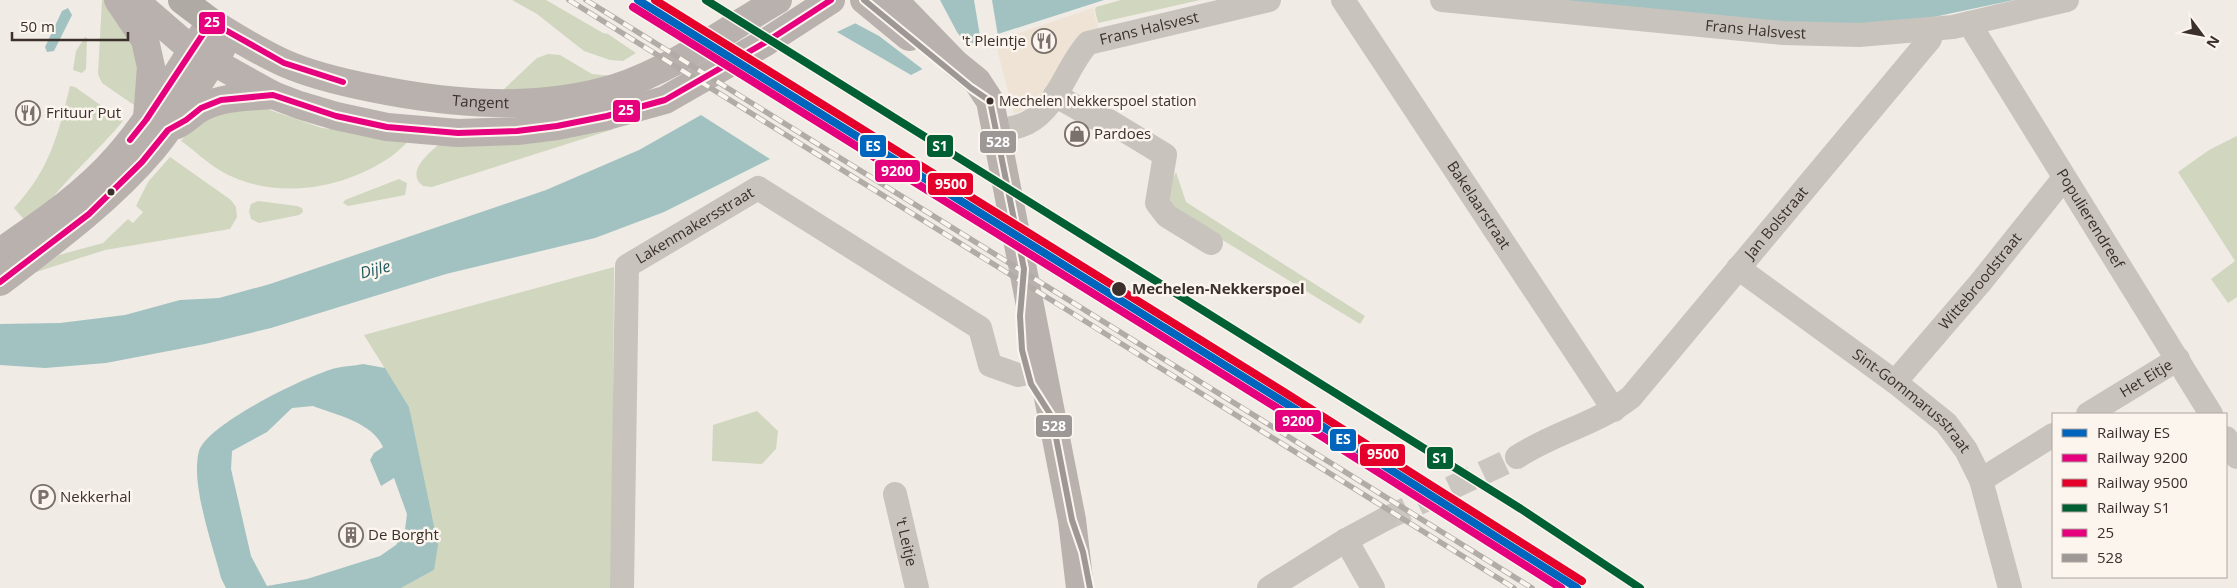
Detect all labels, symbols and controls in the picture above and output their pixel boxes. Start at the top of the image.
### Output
street label: Frans Halsvest [1097,6,1200,49]
scale bar [12,10,129,42]
north arrow [2177,10,2227,60]
line badge: 25 [198,11,226,35]
text: 25 [204,12,220,31]
street label: Frans Halsvest [1704,15,1806,43]
text: 50 m [20,16,55,36]
restaurant icon: 't Pleintje [1031,28,1057,54]
place label: 't Pleintje [962,30,1026,50]
text: N [2202,32,2225,52]
street label: Tangent [451,90,509,112]
place label: Mechelen Nekkerspoel station [999,91,1197,110]
marker: Mechelen Nekkerspoel station [985,96,995,106]
line badge: 25 [612,99,641,123]
restaurant icon: Frituur Put [15,100,41,126]
text: 25 [618,100,634,119]
place label: Frituur Put [46,102,121,122]
shop icon: Pardoes [1064,121,1090,147]
place label: Pardoes [1094,123,1151,143]
line badge: 528 [979,130,1017,154]
text: 528 [986,132,1010,151]
line badge: ES [859,134,887,158]
line badge: S1 [926,134,954,158]
text: ES [865,136,881,155]
text: S1 [932,136,948,155]
street label: Bakelaarstraat [1443,157,1516,253]
line badge: 9200 [874,159,921,183]
text: 9200 [881,161,913,180]
street label: Populierendreef [2053,165,2130,272]
line badge: 9500 [927,172,974,196]
text: 9500 [935,174,967,193]
street label: Lakenmakersstraat [632,182,757,268]
street label: Jan Bolstraat [1738,182,1812,264]
unlabelled marker [106,187,116,197]
street label: Wittebroodstraat [1934,228,2025,333]
water label: Dijle [357,254,393,284]
place label: Mechelen-Nekkerspoel [1132,278,1305,298]
marker: Mechelen-Nekkerspoel [1110,280,1128,298]
street label: Sint-Gommarusstraat [1849,344,1976,456]
street label: Het Eitje [2115,354,2176,401]
line badge: 9200 [1274,409,1322,433]
text: 9200 [1282,411,1314,430]
legend [2052,413,2227,578]
line badge: 528 [1035,414,1073,438]
text: 528 [1042,416,1066,435]
text: Railway ES [2097,422,2170,442]
line badge: ES [1329,428,1357,452]
text: ES [1335,429,1351,448]
line badge: 9500 [1359,443,1406,467]
text: 9500 [1367,444,1399,463]
line badge: S1 [1426,446,1454,470]
text: Railway 9200 [2097,447,2188,467]
text: S1 [1432,448,1448,467]
text: Railway 9500 [2097,472,2188,492]
parking icon: Nekkerhal [30,484,56,510]
place label: Nekkerhal [60,486,131,506]
text: Railway S1 [2097,497,2170,517]
street label: 't Leitje [892,515,923,568]
building icon: De Borght [338,522,364,548]
text: 25 [2097,522,2114,542]
place label: De Borght [368,524,439,544]
text: 528 [2097,547,2123,567]

